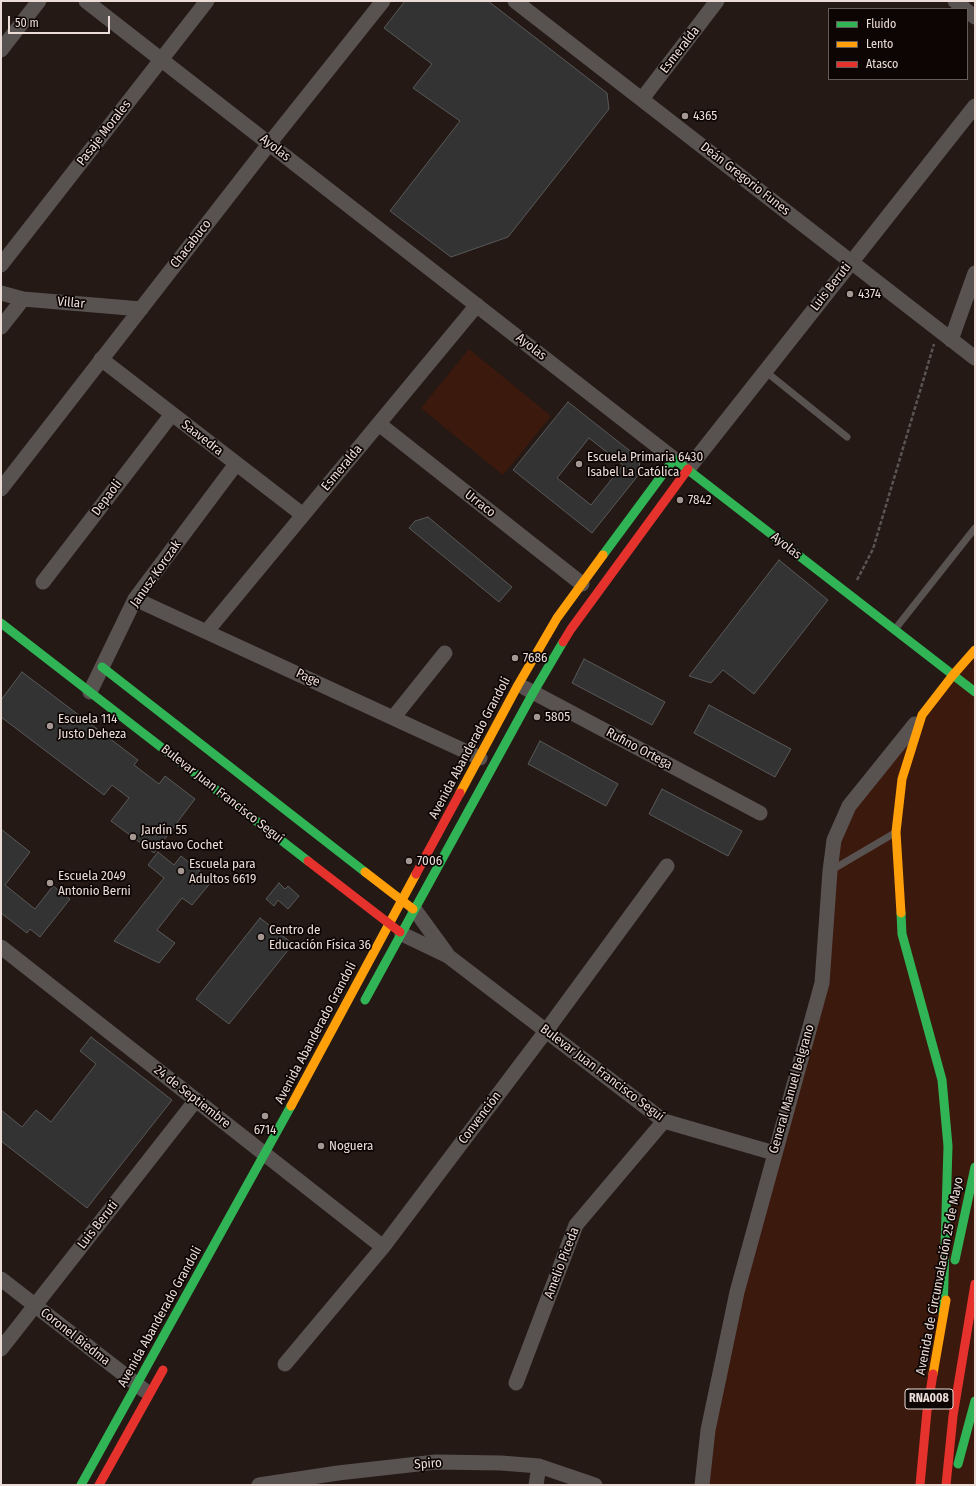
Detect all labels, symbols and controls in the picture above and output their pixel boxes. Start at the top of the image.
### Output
scale bar [10,8,112,34]
legend [828,8,968,80]
text: 50 m [15,16,39,30]
text: Fluido [866,17,896,31]
street label: Esmeralda [657,23,703,77]
text: Lento [866,37,893,51]
text: Atasco [866,57,898,71]
street label: Pasaje Morales [74,97,134,169]
place label: 4365 [693,108,717,124]
marker: 4365 [680,111,690,121]
street label: Ayolas [257,131,293,165]
street label: Deán Gregorio Funes [697,139,793,219]
street label: Chacabuco [167,217,215,271]
street label: Luis Beruti [807,260,855,314]
place label: 4374 [858,286,881,302]
marker: 4374 [845,289,855,299]
street label: Villar [57,294,85,312]
street label: Ayolas [513,330,549,364]
street label: Saavedra [178,417,226,459]
street label: Esmeralda [318,442,366,494]
place label: Escuela Primaria 6430 Isabel La Católica [587,449,703,480]
marker: Escuela Primaria 6430 Isabel La Católica [574,459,584,469]
street label: Depaoli [89,477,125,519]
street label: Urraco [461,487,499,521]
place label: 7842 [688,492,711,508]
marker: 7842 [675,495,685,505]
street label: Ayolas [768,529,804,563]
street label: Janusz Korczak [127,538,185,610]
place label: 7686 [523,650,547,666]
marker: 7686 [510,653,520,663]
street label: Page [294,666,322,690]
street label: Avenida Abanderado Grandoli [426,674,514,822]
place label: 5805 [545,709,570,725]
place label: Escuela 114 Justo Deheza [58,711,126,742]
marker: 5805 [532,712,542,722]
marker: Escuela 114 Justo Deheza [45,721,55,731]
street label: Rufino Ortega [603,725,675,773]
street label: Bulevar Juan Francisco Seguí [158,741,286,847]
place label: Jardín 55 Gustavo Cochet [141,822,223,853]
marker: Jardín 55 Gustavo Cochet [128,832,138,842]
place label: 7006 [417,853,442,869]
place label: Escuela para Adultos 6619 [189,856,256,887]
marker: 7006 [404,856,414,866]
marker: Escuela para Adultos 6619 [176,866,186,876]
place label: Escuela 2049 Antonio Berni [58,868,131,899]
marker: Escuela 2049 Antonio Berni [45,878,55,888]
place label: Centro de Educación Física 36 [269,922,371,953]
marker: Centro de Educación Física 36 [256,932,266,942]
street label: Avenida Abanderado Grandoli [272,959,360,1107]
street label: Bulevar Juan Francisco Seguí [537,1021,667,1125]
street label: General Manuel Belgrano [766,1023,818,1155]
street label: 24 de Septiembre [151,1062,233,1132]
street label: Convención [455,1089,505,1147]
marker: 6714 [260,1111,270,1121]
place label: 6714 [254,1122,276,1138]
place label: Noguera [329,1138,373,1154]
marker: Noguera [316,1141,326,1151]
street label: Avenida de Circunvalación 25 de Mayo [913,1176,967,1376]
street label: Luis Beruti [74,1198,122,1252]
street label: Amelio Piceda [541,1225,583,1301]
street label: Avenida Abanderado Grandoli [115,1244,205,1390]
street label: Coronel Biedma [37,1305,113,1369]
road number: RNA008 [905,1389,953,1409]
street label: Spiro [414,1455,442,1473]

